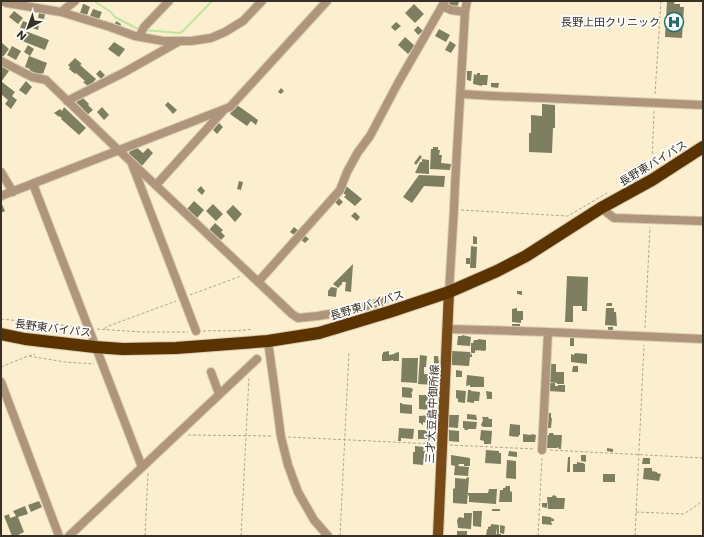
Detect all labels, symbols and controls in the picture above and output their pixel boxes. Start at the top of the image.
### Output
north arrow [8,8,48,48]
hospital icon: 長野上田クリニック [663,11,685,33]
place label: 長野上田クリニック [561,14,660,30]
text: N [13,27,30,44]
street label: 長野東バイパス [616,136,690,190]
street label: 長野東バイパス [328,286,406,324]
street label: 長野東バイパス [14,315,92,341]
street label: 三才大豆島中御所線 [421,364,443,464]

